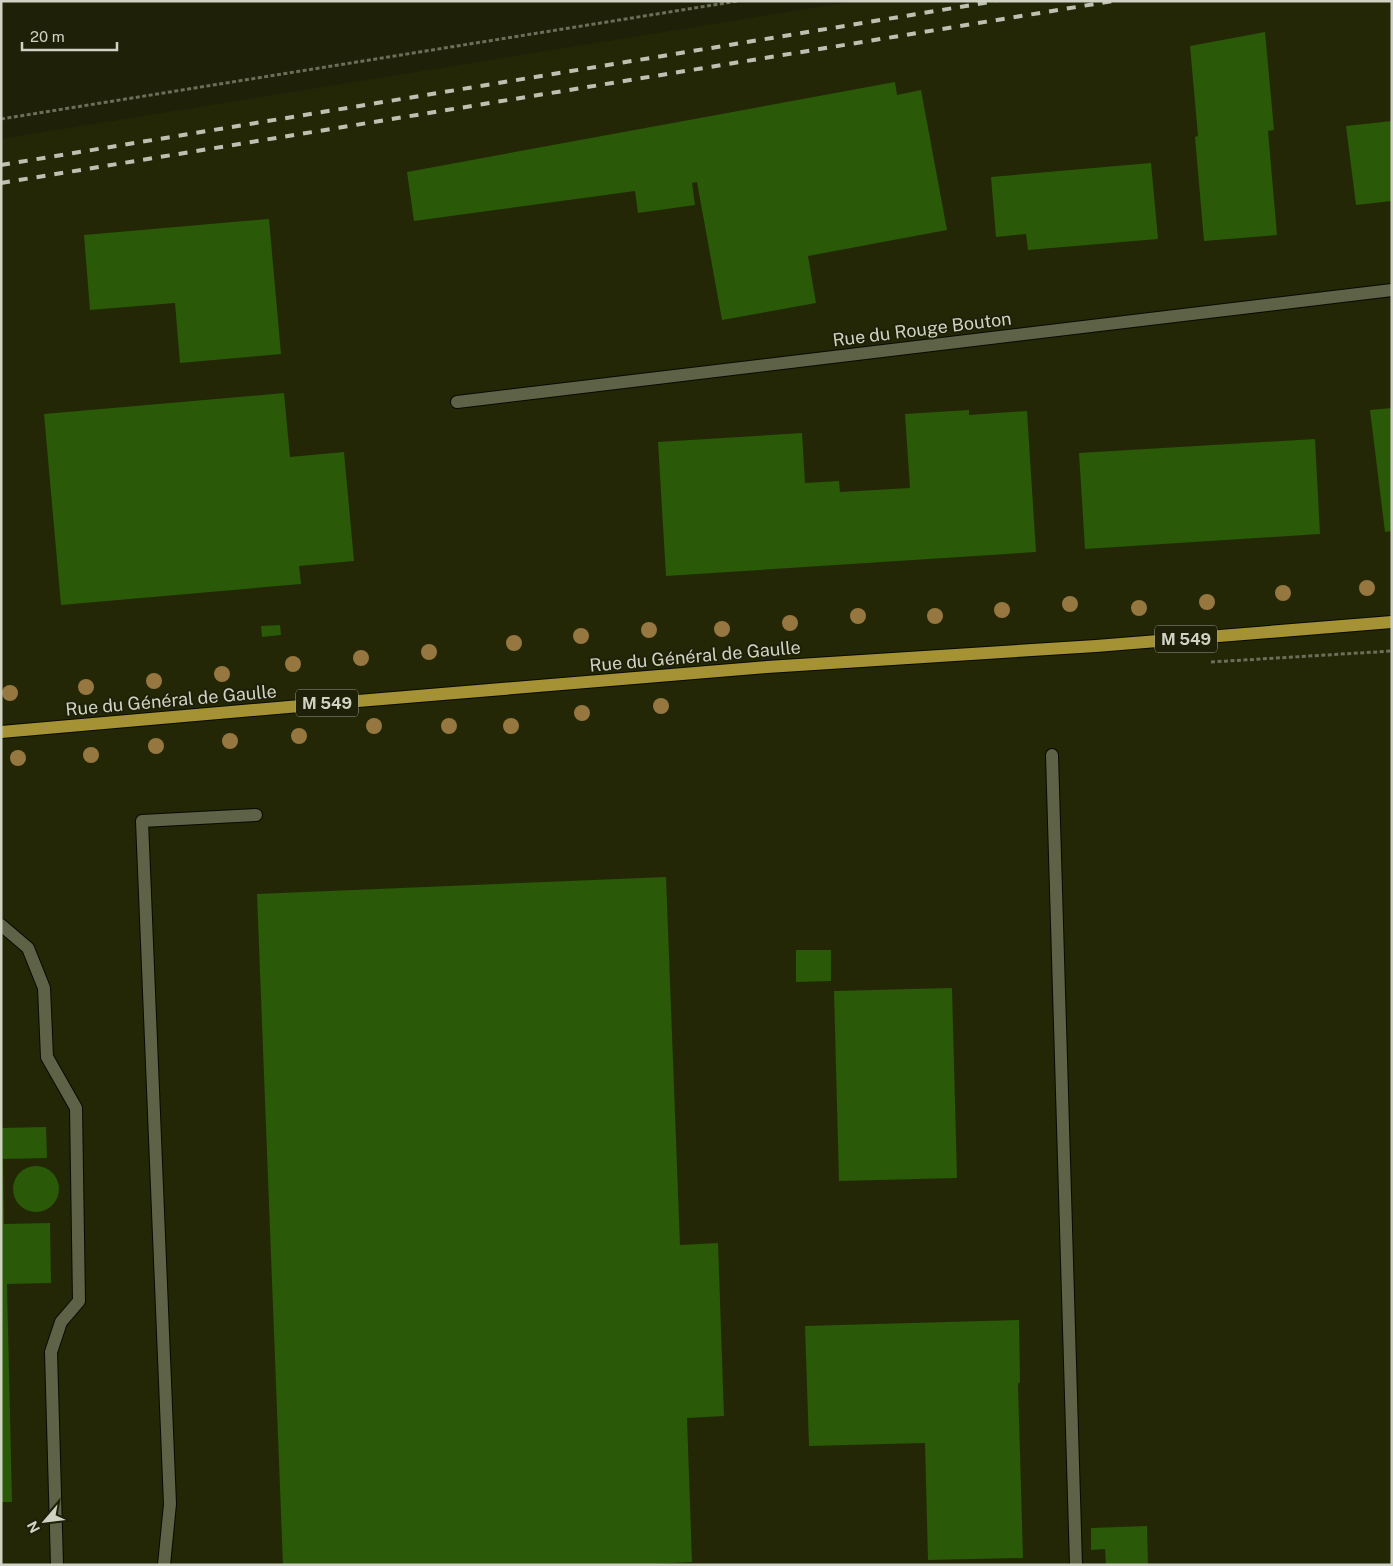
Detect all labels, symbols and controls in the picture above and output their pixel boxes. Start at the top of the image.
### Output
scale bar [22,20,118,52]
text: 20 m [30,28,65,45]
street label: Rue du Rouge Bouton [831,308,1013,350]
road number: M 549 [1155,626,1217,652]
street label: Rue du Général de Gaulle [589,636,801,676]
street label: Rue du Général de Gaulle [65,680,277,720]
road number: M 549 [296,690,358,716]
north arrow [20,1496,70,1546]
text: N [24,1519,43,1536]

